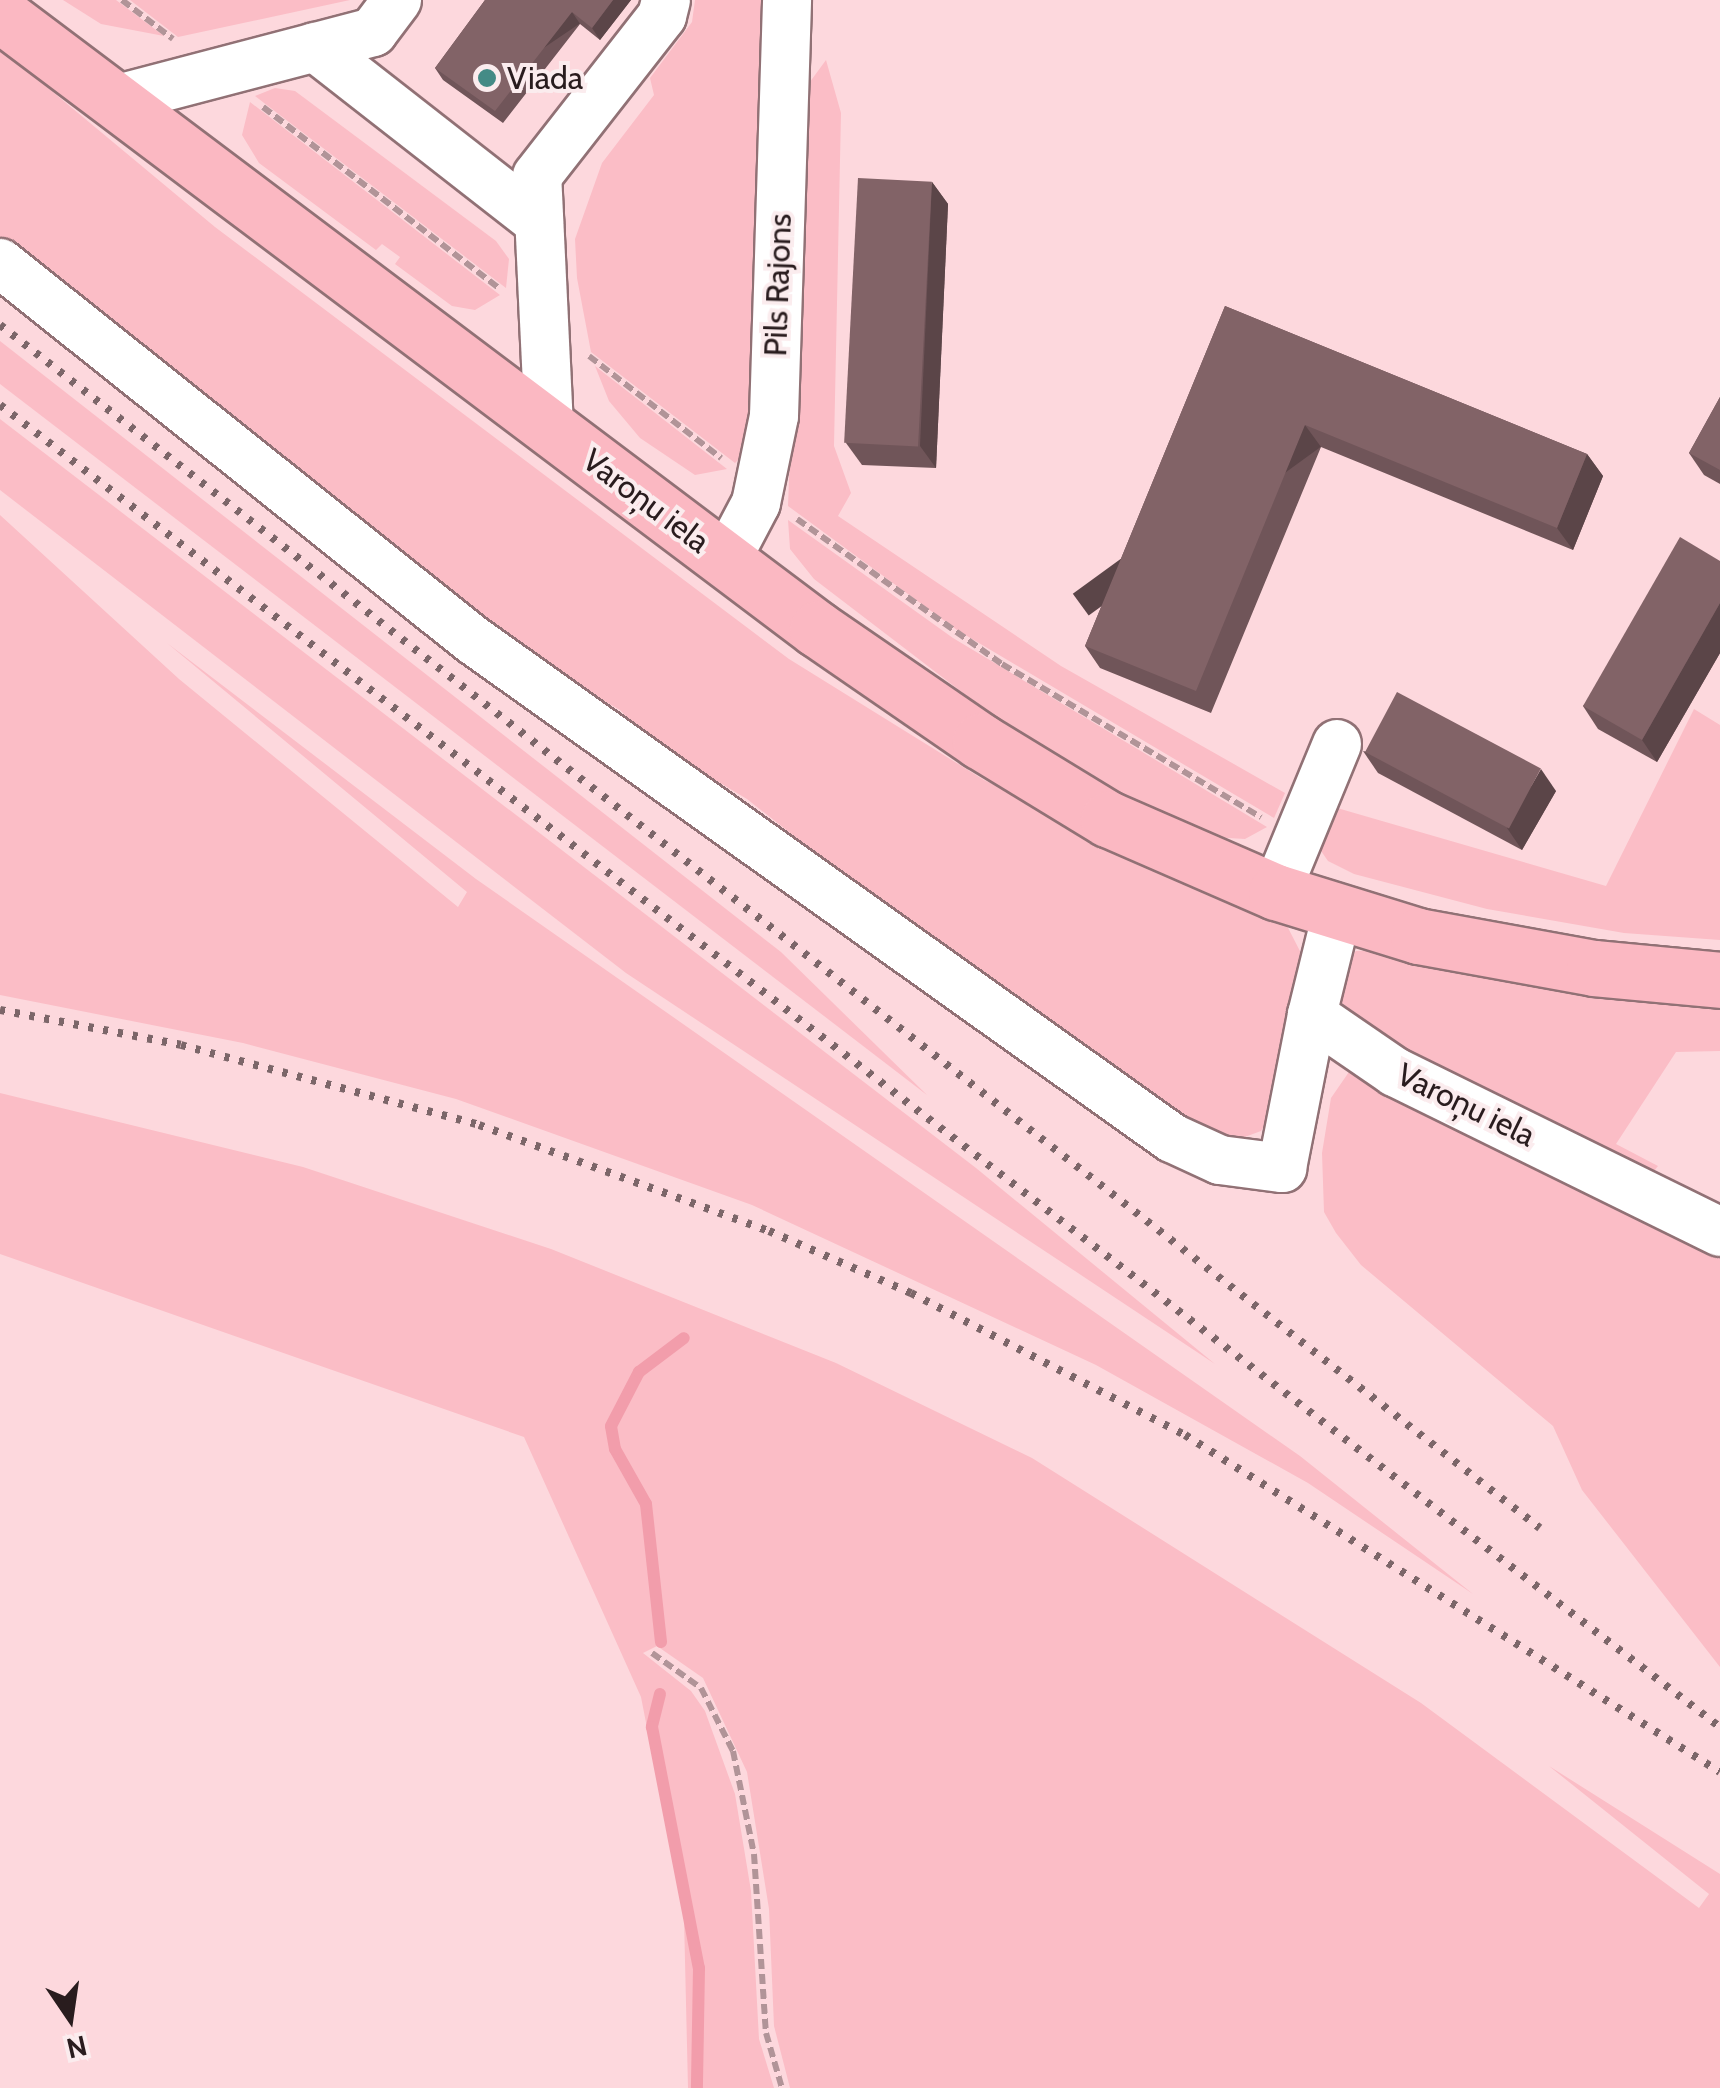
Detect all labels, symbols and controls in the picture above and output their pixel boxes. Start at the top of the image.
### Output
place label: Viada [507,59,583,97]
marker: Viada [476,67,498,89]
street label: Pils Rajons [756,213,800,357]
street label: Varoņu iela [575,441,717,561]
street label: Varoņu iela [1391,1055,1541,1155]
north arrow [20,1968,120,2068]
text: N [63,2028,90,2066]

